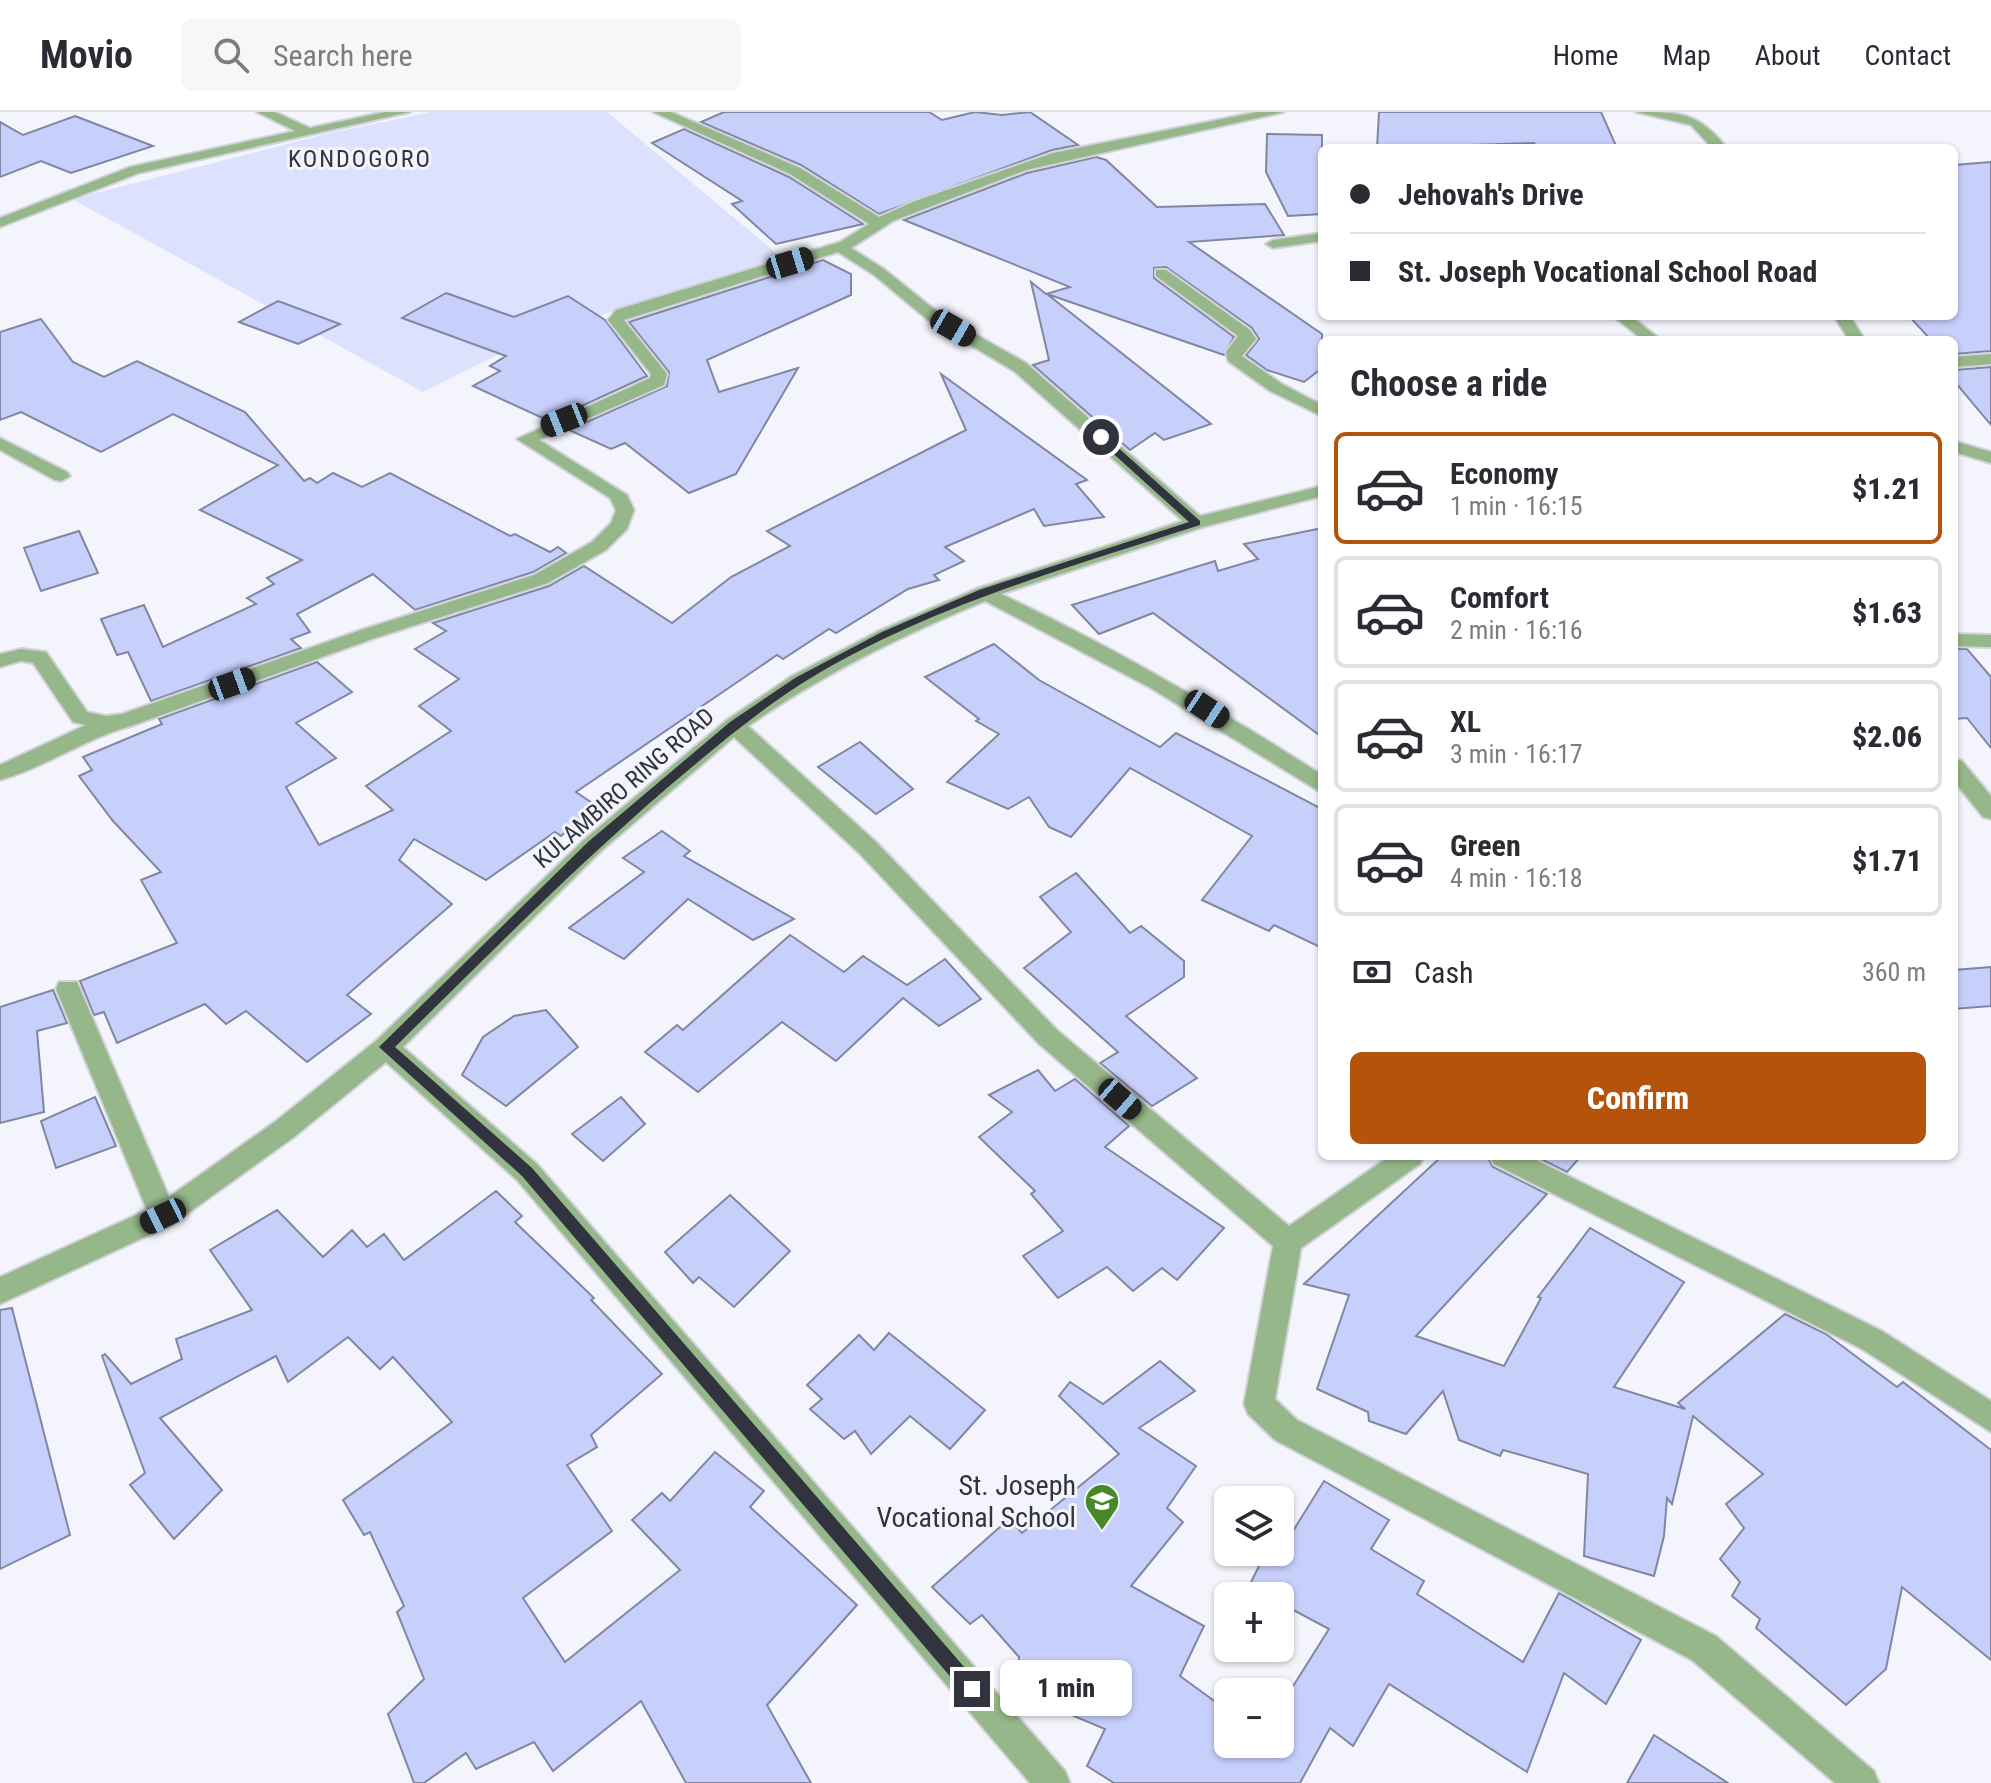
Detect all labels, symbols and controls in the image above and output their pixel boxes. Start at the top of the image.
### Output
search box [181,19,741,91]
text: Movio [40,33,133,77]
icon: search [209,33,253,77]
text: Search here [273,38,413,73]
text: Home [1553,39,1618,72]
text: Map [1662,39,1711,72]
text: About [1755,39,1821,72]
text: Contact [1865,39,1951,72]
district label: KONDOGORO [288,145,432,173]
text: Jehovah's Drive [1398,177,1584,212]
car [764,245,816,281]
text: St. Joseph Vocational School Road [1398,254,1817,289]
car [926,306,980,350]
text: Choose a ride [1350,363,1547,405]
car [537,400,591,440]
route start [1083,419,1119,455]
icon: car [1354,452,1426,524]
text: Economy [1450,456,1558,491]
text: $1.21 [1852,471,1922,506]
text: 1 min · 16:15 [1450,491,1583,521]
icon: car [1354,576,1426,648]
text: Comfort [1450,580,1549,615]
text: $1.63 [1852,595,1922,630]
text: 2 min · 16:16 [1450,615,1583,645]
car [205,665,259,703]
car [1180,686,1234,732]
icon: car [1354,700,1426,772]
street label: KULAMBIRO RING ROAD [528,702,720,874]
text: XL [1450,704,1481,739]
text: $2.06 [1852,719,1922,754]
text: 3 min · 16:17 [1450,739,1583,769]
icon: car [1354,824,1426,896]
text: Green [1450,828,1521,863]
text: $1.71 [1852,843,1922,878]
text: 4 min · 16:18 [1450,863,1583,893]
icon: cash [1350,950,1394,994]
text: Cash [1414,955,1474,990]
text: 360 m [1862,957,1926,987]
button: Confirm [1350,1052,1926,1144]
car [1094,1074,1146,1124]
car [136,1195,190,1237]
place label: St. Joseph Vocational School [876,1469,1076,1534]
school or university icon: St. Joseph Vocational School [1083,1482,1121,1532]
map controls [1214,1486,1294,1758]
button: layers [1214,1486,1294,1566]
button: + [1214,1582,1294,1662]
callout: 1 min [1000,1661,1132,1717]
route end [954,1671,990,1707]
text: 1 min [1037,1673,1095,1703]
button: − [1214,1678,1294,1758]

